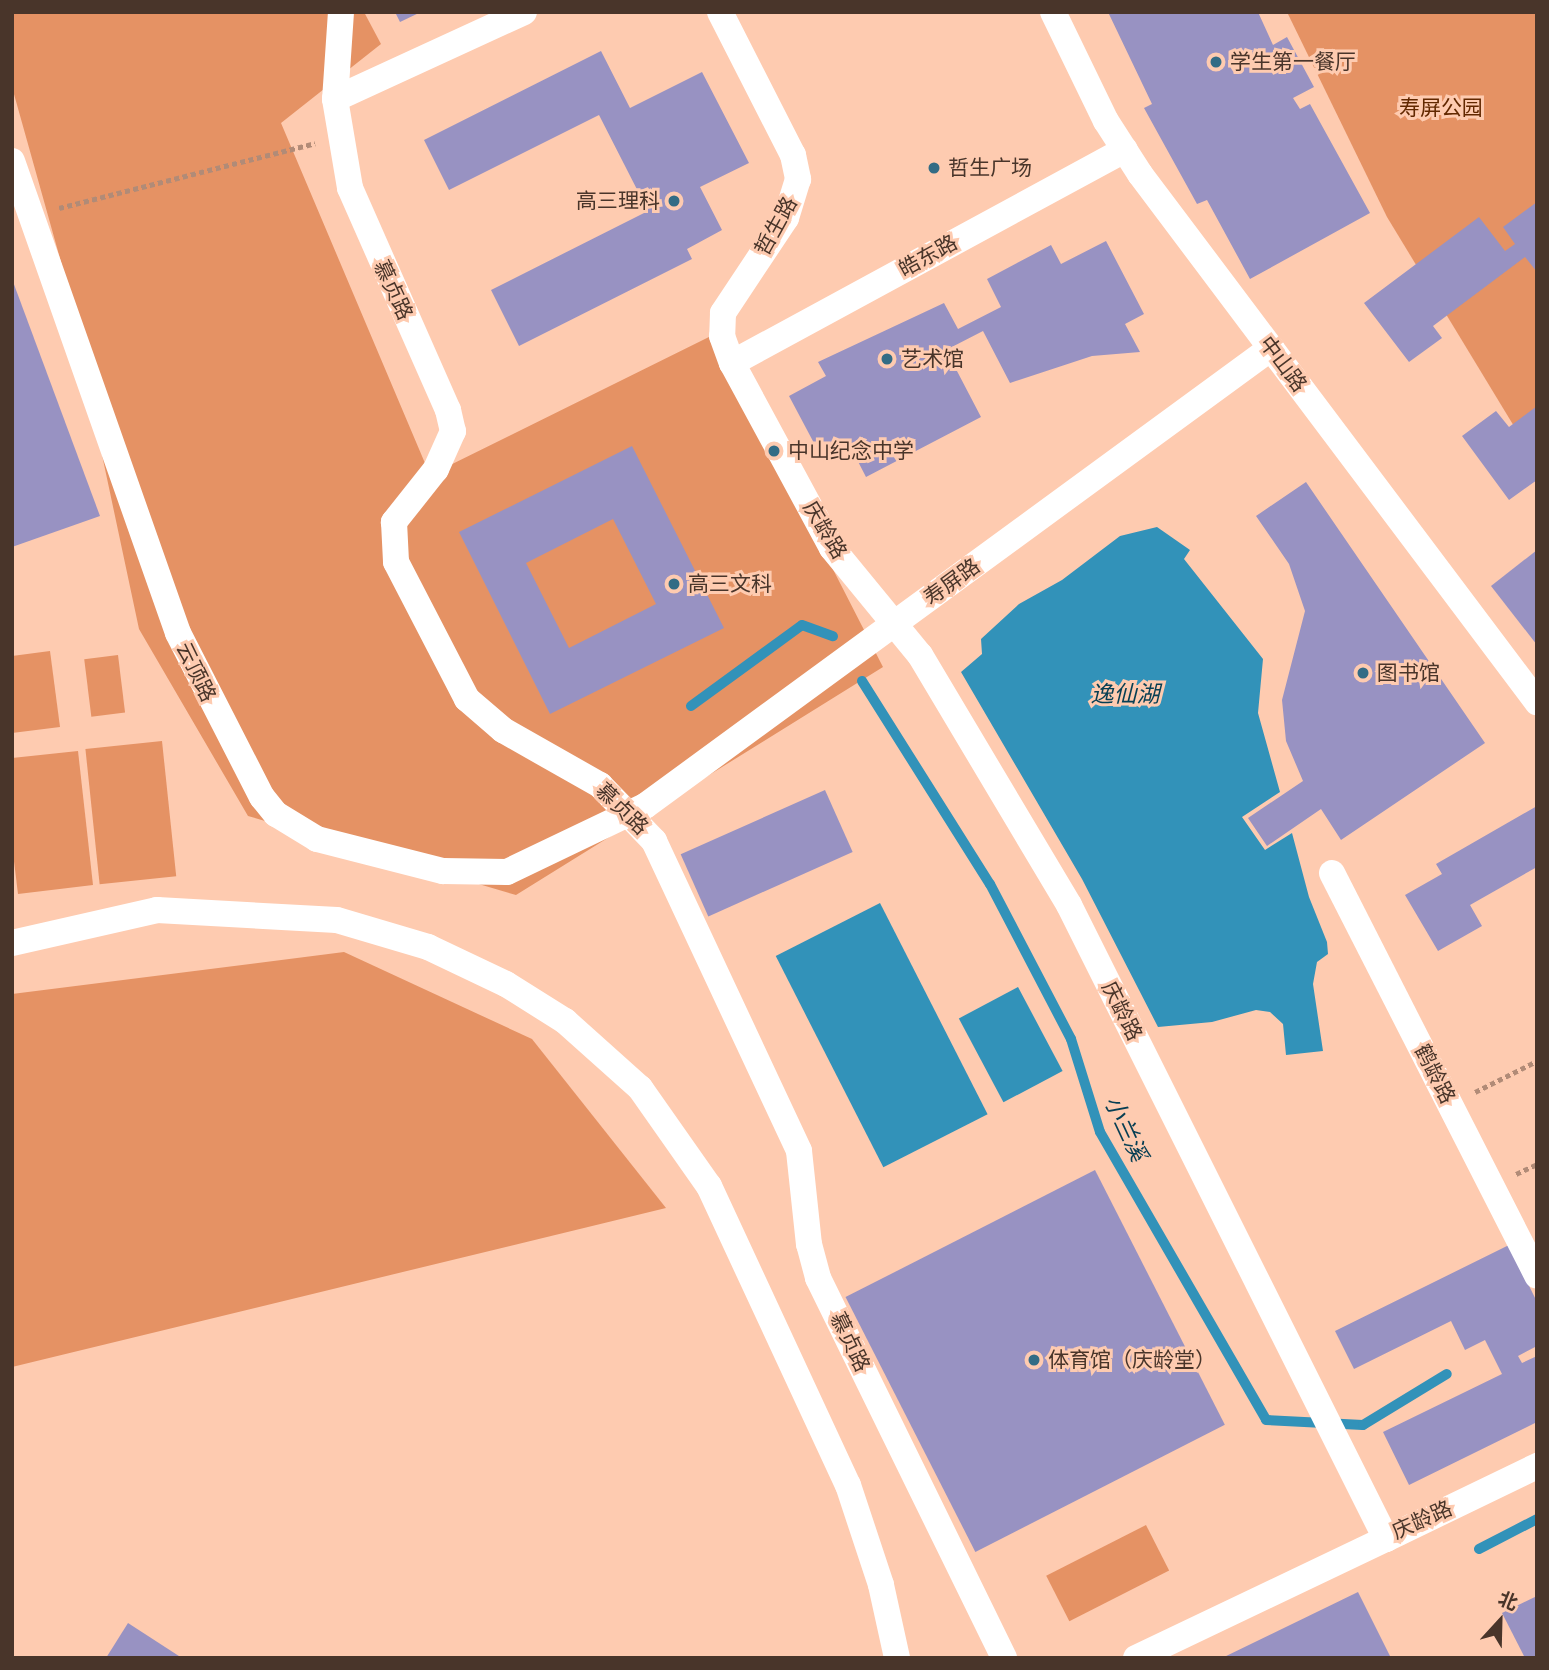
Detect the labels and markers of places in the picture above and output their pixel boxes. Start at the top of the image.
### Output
place label: 学生第一餐厅 [1230,49,1356,75]
marker: 学生第一餐厅 [1208,54,1224,70]
place label: 哲生广场 [948,155,1032,181]
marker: 哲生广场 [926,160,942,176]
place label: 高三理科 [576,188,660,214]
marker: 高三理科 [666,193,682,209]
place label: 艺术馆 [901,346,964,372]
marker: 艺术馆 [879,351,895,367]
place label: 中山纪念中学 [788,438,914,464]
marker: 中山纪念中学 [766,443,782,459]
place label: 高三文科 [688,571,772,597]
marker: 高三文科 [666,576,682,592]
place label: 图书馆 [1377,660,1440,686]
marker: 图书馆 [1355,665,1371,681]
place label: 体育馆（庆龄堂） [1048,1347,1216,1373]
marker: 体育馆（庆龄堂） [1026,1352,1042,1368]

